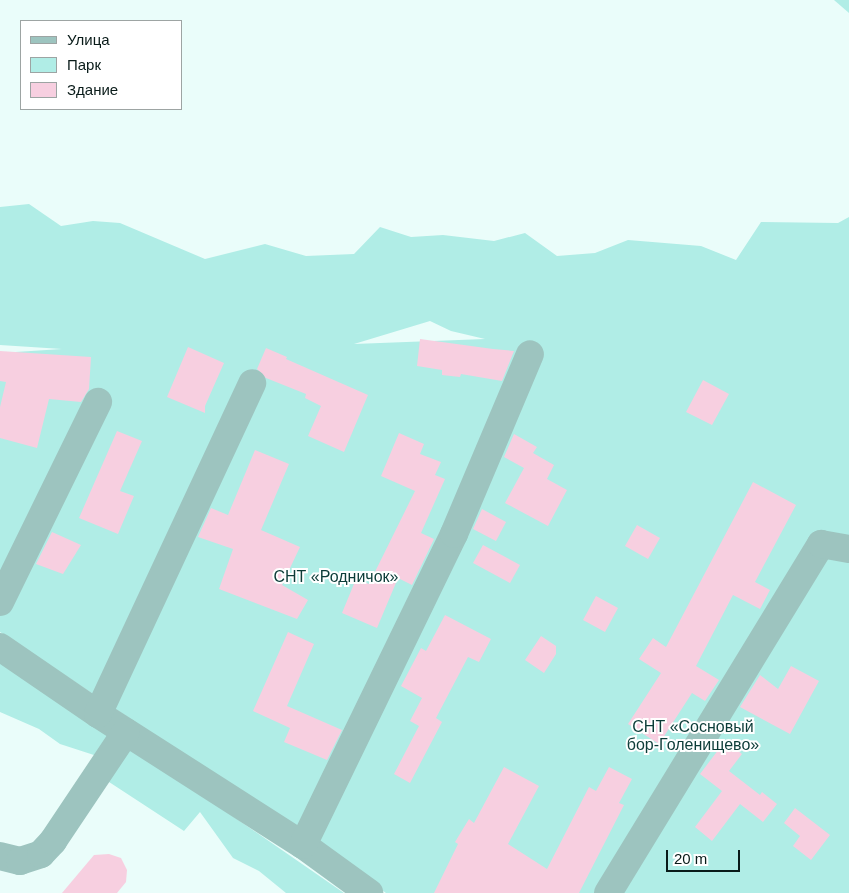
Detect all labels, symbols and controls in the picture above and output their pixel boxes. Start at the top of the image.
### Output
legend [20,20,182,110]
text: Улица [67,31,110,48]
text: Парк [67,56,101,73]
text: Здание [67,81,118,98]
park label: СНТ «Родничок» [274,567,398,587]
park label: СНТ «Сосновый бор-Голенищево» [627,717,759,755]
scale bar [669,840,743,872]
text: 20 m [674,850,707,867]

